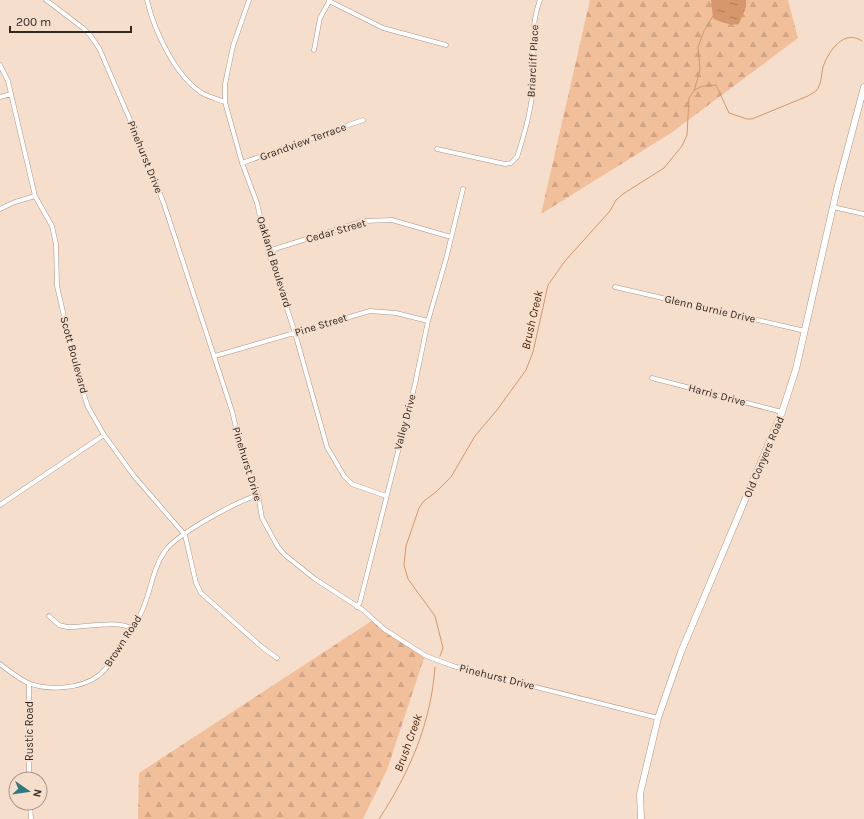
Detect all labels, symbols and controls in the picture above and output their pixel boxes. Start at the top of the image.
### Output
scale bar [10,8,131,34]
text: 200 m [16,15,51,29]
street label: Briarcliff Place [525,24,541,98]
street label: Pinehurst Drive [125,119,166,196]
street label: Grandview Terrace [258,120,348,164]
street label: Oakland Boulevard [254,215,294,309]
street label: Cedar Street [305,216,367,246]
water label: Brush Creek [518,288,546,351]
street label: Glenn Burnie Drive [663,292,757,326]
street label: Pine Street [293,311,349,339]
street label: Scott Boulevard [57,315,91,395]
street label: Harris Drive [687,381,747,409]
street label: Valley Drive [391,392,419,451]
street label: Old Conyers Road [741,414,787,500]
street label: Pinehurst Drive [230,425,265,503]
street label: Brown Road [101,613,145,669]
street label: Pinehurst Drive [458,661,536,693]
street label: Rustic Road [23,701,36,761]
water label: Brush Creek [391,712,425,774]
north arrow [8,771,48,811]
text: N [30,788,44,798]

